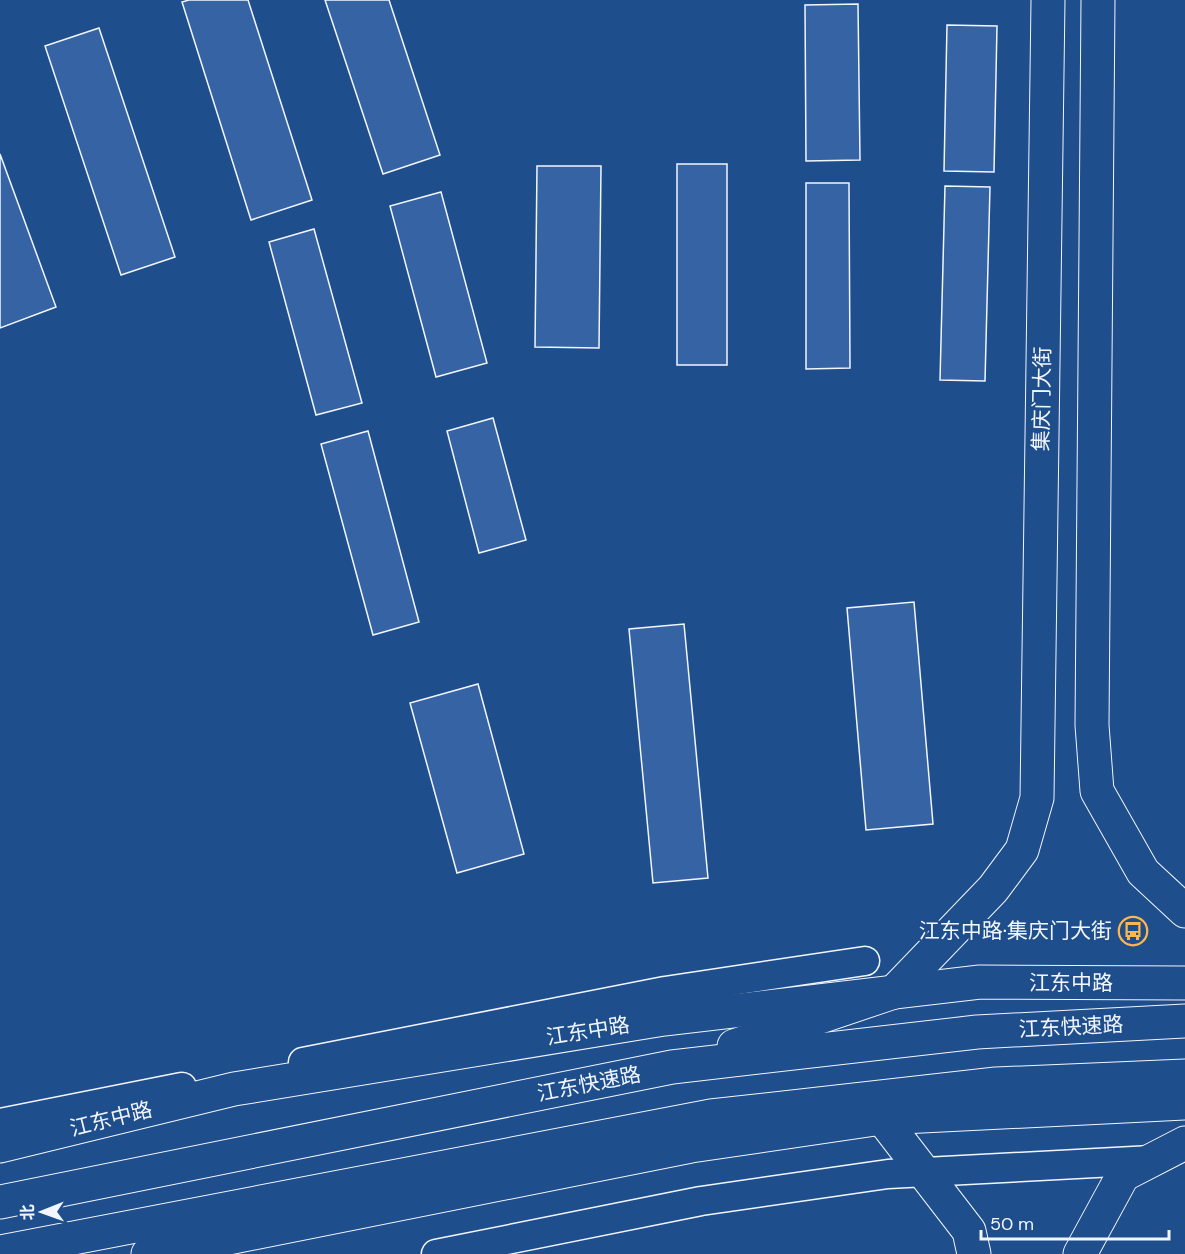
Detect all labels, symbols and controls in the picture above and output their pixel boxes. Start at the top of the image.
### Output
street label: 集庆门大街 [1027,346,1057,452]
bus stop icon: 江东中路·集庆门大街 [1117,915,1149,947]
place label: 江东中路·集庆门大街 [919,917,1112,945]
street label: 江东中路 [1029,969,1113,997]
street label: 江东快速路 [1018,1010,1124,1044]
street label: 江东中路 [544,1011,632,1051]
street label: 江东快速路 [535,1060,643,1108]
street label: 江东中路 [67,1095,155,1143]
north arrow [12,1182,72,1242]
scale bar [981,1203,1168,1241]
text: 北 [17,1204,38,1220]
text: 50 m [990,1212,1034,1236]

